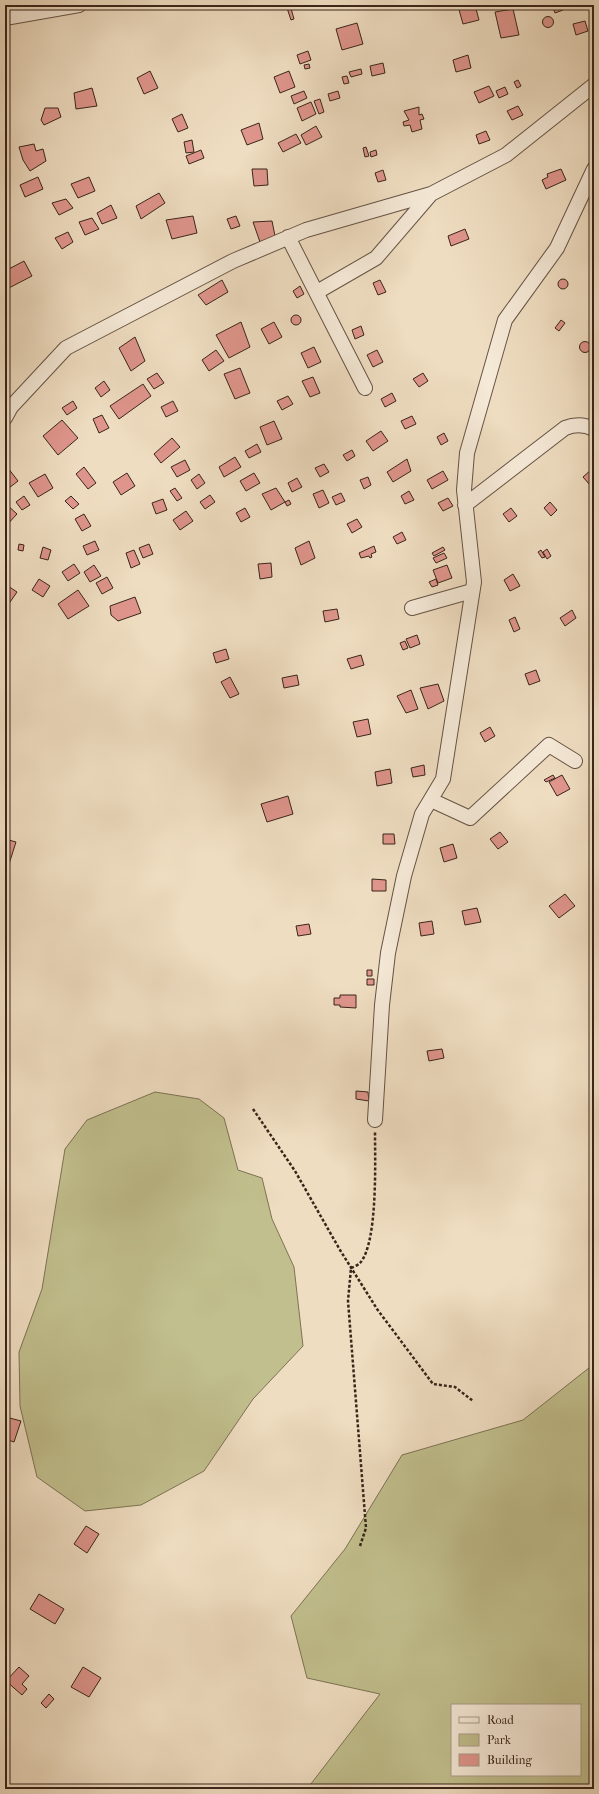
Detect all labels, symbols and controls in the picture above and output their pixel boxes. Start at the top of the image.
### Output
legend [451,1704,581,1776]
text: Road [487,1713,514,1727]
text: Park [487,1733,512,1747]
text: Building [487,1753,532,1767]

